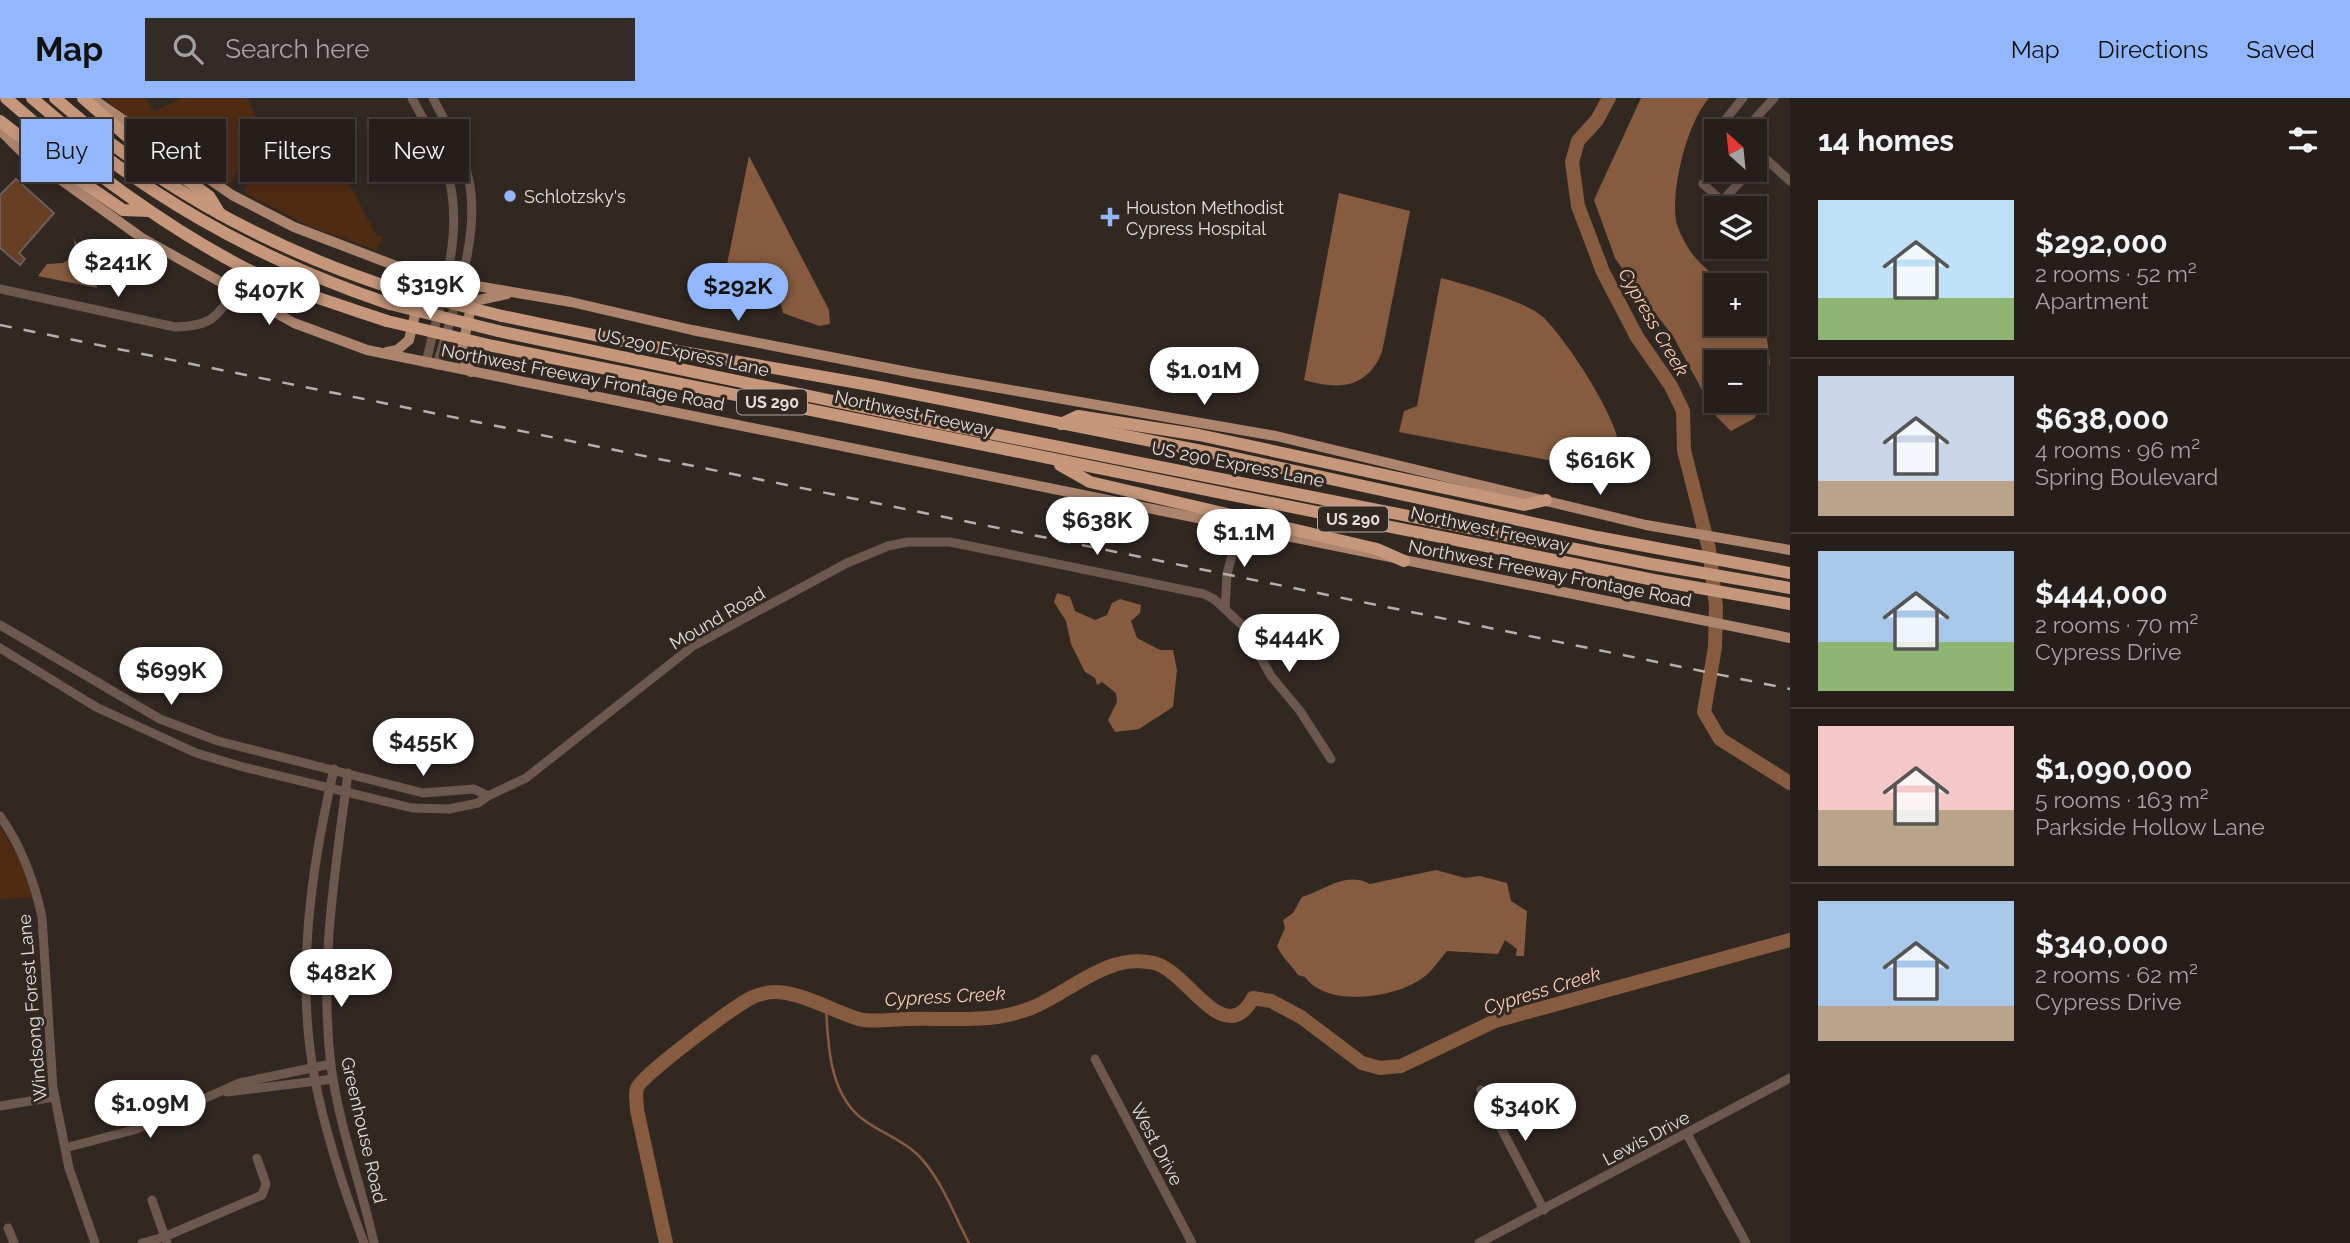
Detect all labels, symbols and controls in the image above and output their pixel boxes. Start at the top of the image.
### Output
search box [145,18,635,81]
text: Map [35,30,103,69]
icon: search [169,30,207,68]
text: Search here [225,34,370,64]
text: Map [2011,35,2060,64]
text: Directions [2098,35,2208,64]
text: Saved [2246,35,2315,64]
chip: Buy [21,119,112,182]
chip: Rent [126,119,226,182]
chip: Filters [240,119,355,182]
chip: New [369,119,469,182]
north arrow [1704,119,1768,182]
map controls [1704,119,1767,413]
icon: filters [2284,121,2322,159]
text: 14 homes [1818,123,1954,158]
place label: Schlotzsky's [524,186,626,207]
marker: Schlotzsky's [502,188,518,204]
button: layers [1704,196,1767,259]
place label: Houston Methodist Cypress Hospital [1126,197,1284,239]
marker: Houston Methodist Cypress Hospital [1100,207,1120,227]
text: $292,000 [2035,225,2168,260]
icon: home [1874,228,1958,312]
pin: $241K [69,240,167,299]
text: $241K [84,248,152,275]
text: 2 rooms · 52 m² [2035,260,2197,287]
pin: $319K [381,262,479,321]
pin: $292K [689,264,787,323]
water label: Cypress Creek [1614,264,1694,380]
pin: $407K [220,268,318,327]
text: $319K [396,270,464,297]
text: $292K [703,272,773,299]
button: + [1704,273,1767,336]
text: $407K [234,276,304,303]
text: Apartment [2035,287,2149,314]
street label: US 290 Express Lane [595,323,772,381]
street label: Northwest Freeway Frontage Road [440,339,726,415]
pin: $1.01M [1147,348,1261,407]
button: − [1704,350,1767,413]
text: $1.01M [1166,356,1242,383]
street label: Northwest Freeway [833,386,996,440]
road number: US 290 [737,390,807,414]
text: $638,000 [2035,401,2169,436]
icon: home [1874,404,1958,488]
text: 4 rooms · 96 m² [2035,436,2200,463]
street label: US 290 Express Lane [1150,437,1327,491]
pin: $616K [1551,438,1649,497]
text: $616K [1565,446,1635,473]
text: Spring Boulevard [2035,463,2218,490]
pin: $638K [1048,498,1146,557]
street label: Northwest Freeway [1409,502,1572,556]
text: $638K [1062,506,1132,533]
road number: US 290 [1318,506,1388,532]
pin: $1.1M [1195,510,1293,569]
text: $1.1M [1213,518,1275,545]
street label: Northwest Freeway Frontage Road [1407,535,1693,611]
text: $444,000 [2035,576,2168,611]
icon: home [1874,579,1958,663]
street label: Mound Road [666,582,768,654]
text: 2 rooms · 70 m² [2035,611,2198,638]
pin: $444K [1240,614,1338,674]
text: $444K [1254,623,1324,650]
text: Cypress Drive [2035,638,2182,665]
pin: $699K [122,648,220,707]
text: $699K [135,656,207,683]
pin: $455K [374,718,472,778]
text: $455K [389,727,457,754]
text: $1,090,000 [2035,751,2193,786]
icon: home [1874,754,1958,838]
text: 5 rooms · 163 m² [2035,786,2209,813]
text: Parkside Hollow Lane [2035,813,2265,840]
street label: Windsong Forest Lane [13,913,51,1103]
text: $340,000 [2035,926,2168,961]
icon: home [1874,929,1958,1013]
pin: $482K [292,950,390,1009]
text: $482K [306,958,376,985]
text: 2 rooms · 62 m² [2035,961,2198,988]
water label: Cypress Creek [1481,962,1603,1018]
water label: Cypress Creek [884,982,1006,1010]
text: Cypress Drive [2035,988,2182,1015]
street label: Greenhouse Road [337,1055,391,1205]
pin: $1.09M [93,1080,207,1140]
pin: $340K [1476,1084,1574,1143]
text: $1.09M [111,1089,189,1116]
text: $340K [1490,1092,1560,1119]
street label: West Drive [1126,1099,1188,1189]
street label: Lewis Drive [1599,1106,1693,1170]

